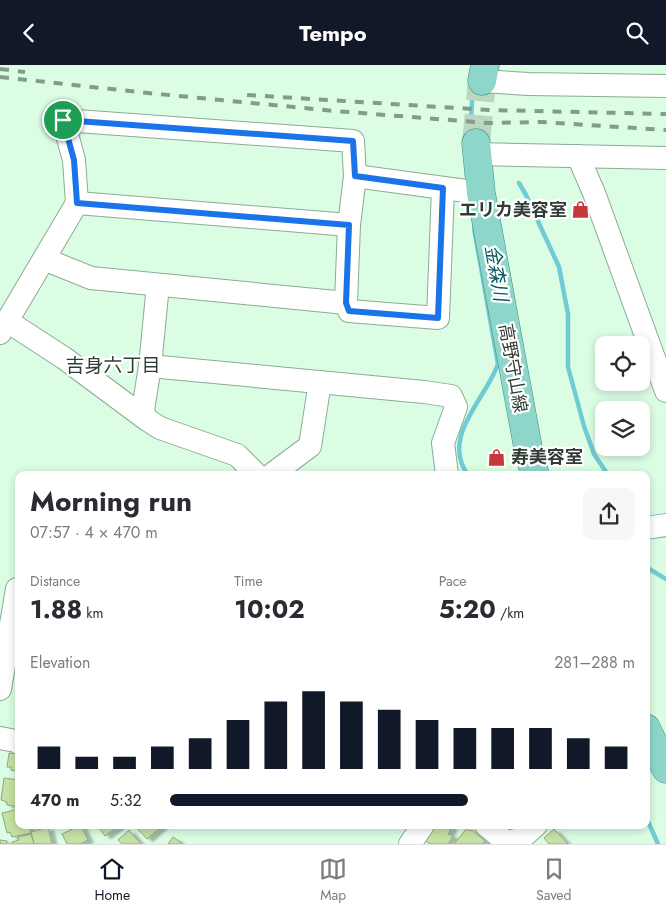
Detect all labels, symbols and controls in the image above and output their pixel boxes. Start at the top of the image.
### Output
text: Tempo [299,17,367,49]
icon: back [15,19,43,47]
icon: search [623,19,651,47]
pin [42,99,84,141]
icon: arrive [49,106,77,134]
place label: エリカ美容室 [459,197,567,223]
shop icon: エリカ美容室 [571,200,591,220]
water label: 金森川 [478,243,515,305]
street label: 高野守山線 [492,321,534,415]
map controls [595,336,650,456]
button: locate [595,336,650,391]
district label: 吉身六丁目 [65,352,161,379]
button: layers [595,401,650,456]
place label: 寿美容室 [511,444,583,470]
shop icon: 寿美容室 [487,447,507,467]
text: Morning run [30,481,192,522]
button: share [583,488,635,540]
text: 07:57 · 4 × 470 m [30,521,158,544]
text: Distance [30,571,80,591]
text: Time [234,571,263,591]
text: Pace [439,571,467,591]
text: 1.88 [30,591,82,627]
text: 10:02 [234,591,305,627]
text: 5:20 [439,591,496,627]
text: km [82,603,103,623]
text: /km [496,603,524,623]
text: Elevation [30,651,90,674]
text: 281–288 m [554,651,635,674]
text: 470 m [30,789,79,812]
text: 5:32 [110,789,142,812]
tab: Home [94,855,130,905]
tab: Map [319,855,347,905]
tab: Saved [536,855,572,905]

